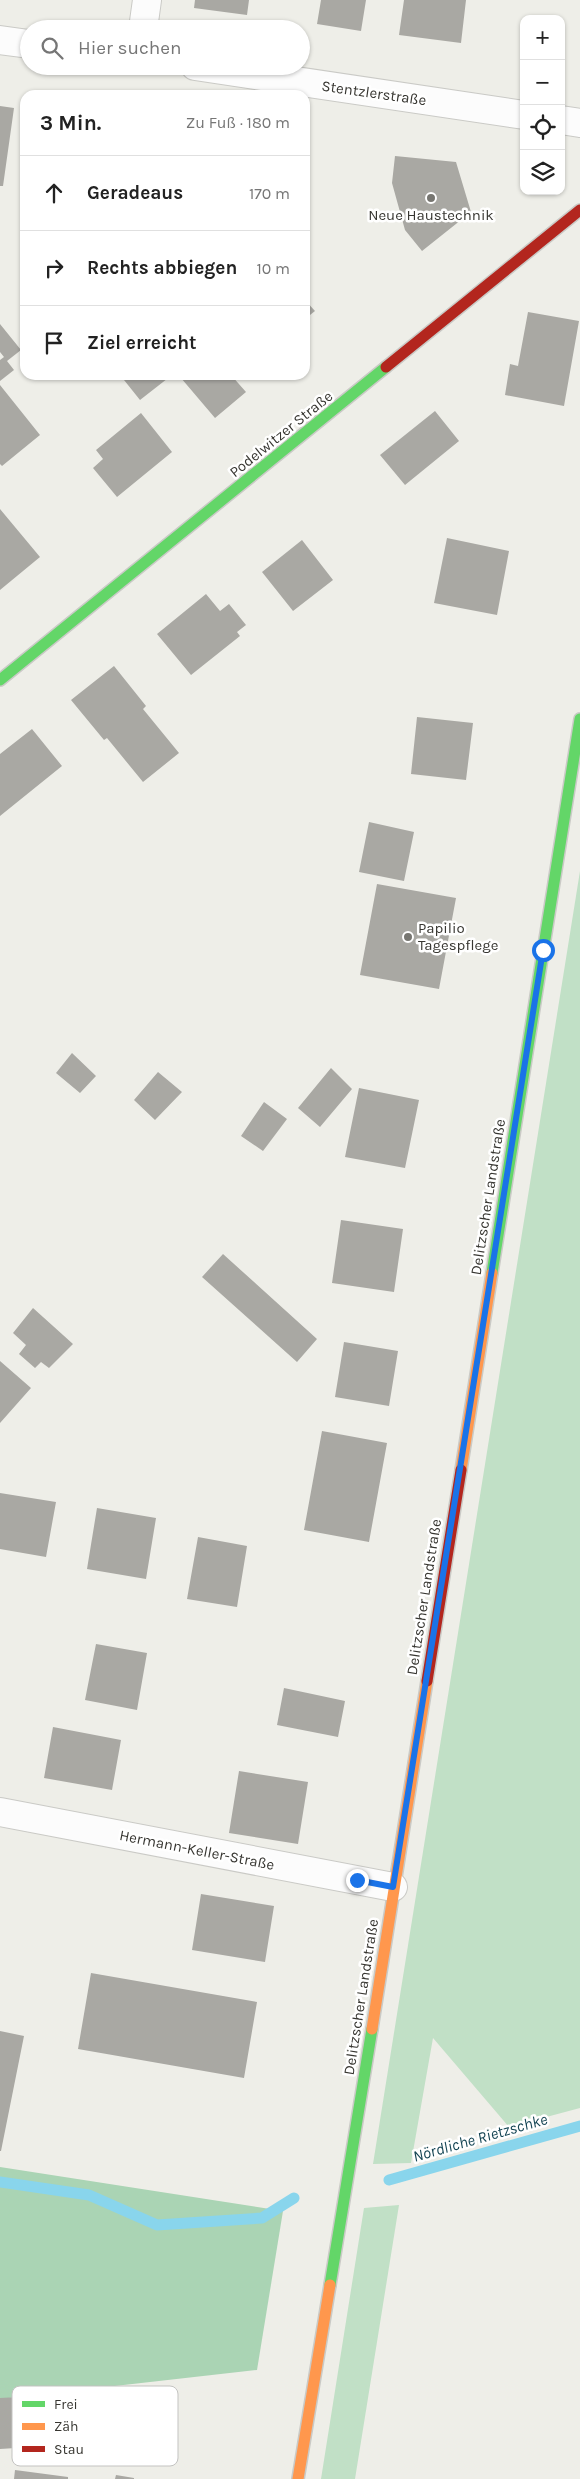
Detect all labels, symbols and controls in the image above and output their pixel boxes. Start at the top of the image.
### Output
map controls [520,15,565,195]
button: + [520,15,565,60]
search box [20,20,310,75]
icon: search [38,34,66,62]
text: Hier suchen [78,37,181,59]
button: − [520,60,565,105]
street label: Stentzlerstraße [320,77,428,109]
button: locate [520,105,565,150]
text: 3 Min. [40,111,101,135]
text: Zu Fuß · 180 m [186,113,290,132]
button: layers [520,150,565,195]
icon: ahead [40,179,68,207]
text: Geradeaus [87,182,183,204]
text: 170 m [249,184,290,203]
marker: Neue Haustechnik [425,192,437,204]
place label: Neue Haustechnik [368,206,494,224]
icon: right [40,254,68,282]
text: Rechts abbiegen [87,257,237,279]
text: 10 m [256,259,290,278]
icon: arrive [40,329,68,357]
text: Ziel erreicht [87,332,197,354]
street label: Podelwitzer Straße [226,387,336,481]
place label: Papilio Tagespflege [418,919,499,954]
marker: Papilio Tagespflege [402,931,414,943]
route start [532,939,555,962]
street label: Delitzscher Landstraße [467,1118,509,1276]
street label: Delitzscher Landstraße [403,1518,445,1676]
street label: Hermann-Keller-Straße [118,1826,276,1874]
route end [346,1869,369,1892]
street label: Delitzscher Landstraße [340,1918,382,2076]
water label: Nördliche Rietzschke [411,2109,550,2166]
legend [12,2386,178,2466]
text: Frei [54,2396,78,2413]
text: Zäh [54,2418,78,2435]
text: Stau [54,2441,84,2458]

